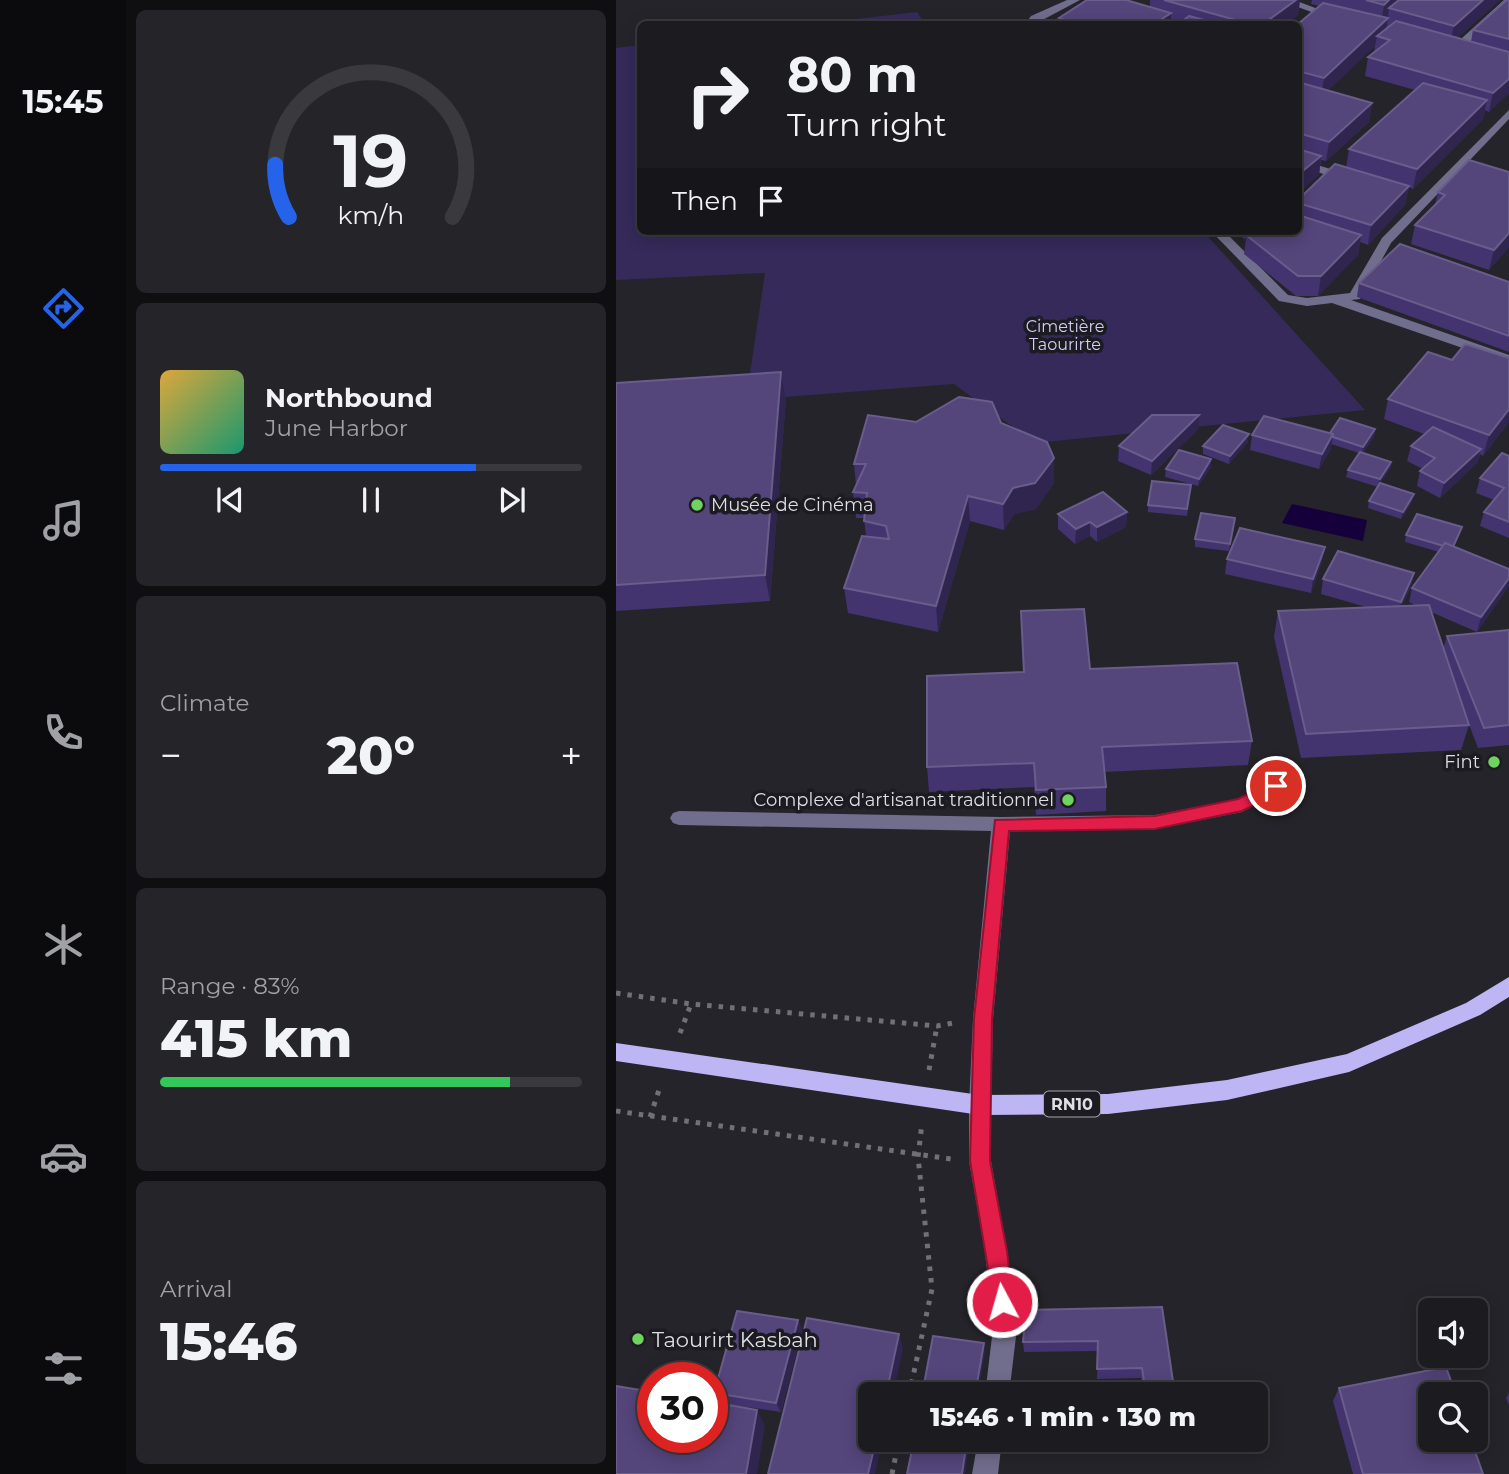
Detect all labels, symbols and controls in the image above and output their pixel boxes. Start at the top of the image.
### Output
text: 80 m [787,45,918,104]
icon: right [672,49,763,140]
text: 15:45 [22,82,104,121]
text: Turn right [787,105,947,144]
text: 19 [334,118,408,206]
icon: arrive [752,182,790,220]
text: Then [672,185,738,217]
text: km/h [338,200,404,230]
icon: directions [39,284,88,333]
park label: Cimetière Taourirte [1026,317,1104,354]
text: Northbound [265,382,433,414]
text: June Harbor [265,414,408,442]
icon: previous [211,481,249,519]
icon: pause [352,481,390,519]
icon: next [493,481,531,519]
place label: Musée de Cinéma [711,494,874,516]
icon: music [39,496,88,545]
marker: Musée de Cinéma [689,497,705,513]
text: Climate [160,689,249,717]
icon: phone [39,708,88,757]
text: 20° [327,724,415,787]
text: − [160,732,182,779]
text: + [560,732,582,779]
place label: Fint [1444,751,1480,773]
marker: Fint [1486,754,1502,770]
pin [1246,756,1306,816]
icon: arrive [1257,767,1295,805]
place label: Complexe d'artisanat traditionnel [754,789,1054,811]
marker: Complexe d'artisanat traditionnel [1060,792,1076,808]
icon: climate [39,920,88,969]
text: Range · 83% [160,972,300,1000]
text: 415 km [160,1007,352,1070]
road number: RN10 [1044,1092,1100,1116]
icon: car [39,1132,88,1181]
position arrow [965,1265,1039,1339]
text: Arrival [160,1275,233,1303]
map controls [1418,1298,1488,1452]
button: sound [1418,1298,1488,1368]
text: 15:46 [160,1310,298,1373]
place label: Taourirt Kasbah [652,1327,818,1352]
marker: Taourirt Kasbah [630,1331,646,1347]
icon: filters [39,1344,88,1393]
speed limit sign: 30 [637,1362,728,1453]
button: search [1418,1382,1488,1452]
text: 15:46 · 1 min · 130 m [930,1401,1196,1433]

